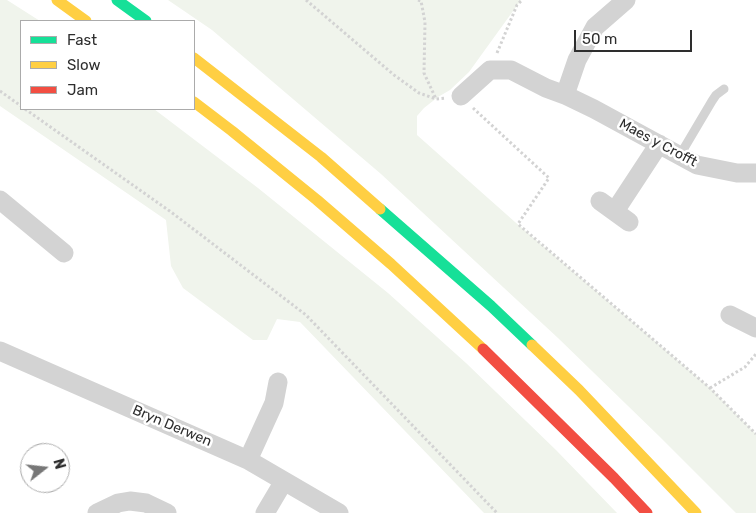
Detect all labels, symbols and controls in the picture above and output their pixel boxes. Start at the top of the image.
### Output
legend [20,20,195,110]
scale bar [576,20,694,52]
text: 50 m [582,30,617,48]
text: Fast [67,31,97,49]
text: Slow [67,56,100,74]
text: Jam [67,81,98,99]
street label: Maes y Crofft [616,115,700,171]
street label: Bryn Derwen [130,402,214,450]
north arrow [20,443,70,493]
text: N [49,457,68,471]

